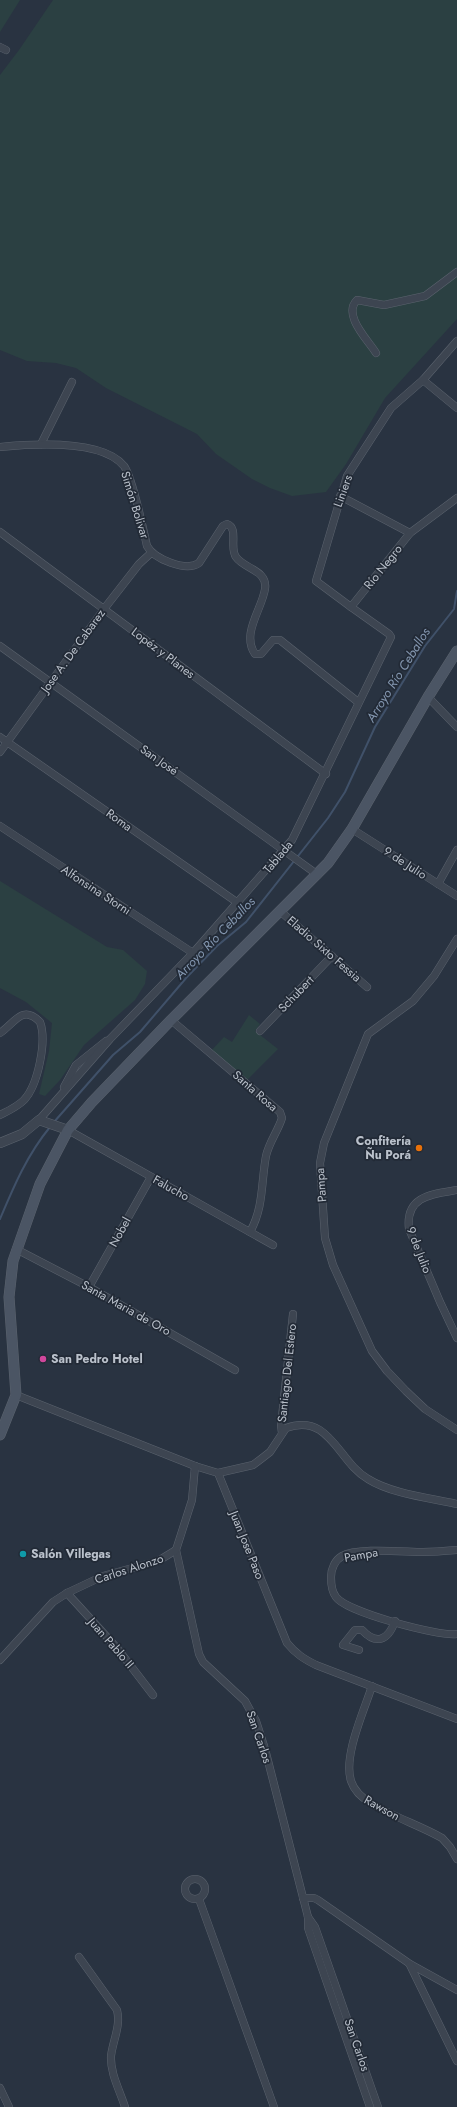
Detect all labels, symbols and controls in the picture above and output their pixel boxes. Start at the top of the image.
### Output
street label: Simón Bolivar [116,469,154,542]
street label: Liniers [329,472,357,510]
street label: Río Negro [359,540,407,593]
street label: Jose A. De Cabarez [35,605,110,698]
street label: Lopéz y Planes [127,623,199,683]
water label: Arroyo Río Ceballos [361,623,435,727]
street label: San José [136,740,182,780]
street label: Roma [102,804,136,836]
street label: Tablada [259,836,297,877]
street label: 9 de Julio [380,842,431,884]
street label: Alfonsina Storni [57,861,135,919]
water label: Arroyo Río Ceballos [170,892,260,984]
street label: Eladio Sixto Fessia [283,912,365,987]
street label: Schubert [274,972,318,1016]
street label: Santa Rosa [228,1066,282,1116]
place label: Confitería Ñu Porá [356,1132,411,1164]
marker: Confitería Ñu Porá [414,1143,424,1153]
street label: Pampa [311,1167,331,1203]
street label: Falucho [150,1171,193,1206]
street label: Nobel [104,1214,136,1250]
street label: 9 de Julio [402,1224,436,1276]
street label: Santa Maria de Oro [78,1276,174,1340]
street label: Santiago Del Estero [273,1322,301,1423]
place label: San Pedro Hotel [51,1350,143,1368]
marker: San Pedro Hotel [38,1354,48,1364]
street label: Juan Jose Paso [224,1506,269,1582]
street label: Pampa [343,1543,380,1567]
place label: Salón Villegas [31,1545,111,1563]
marker: Salón Villegas [18,1549,28,1559]
street label: Carlos Alonzo [92,1549,166,1589]
street label: Juan Pablo II [82,1612,138,1672]
street label: San Carlos [242,1708,276,1766]
street label: Rawson [361,1791,403,1825]
street label: San Carlos [340,2016,374,2074]

